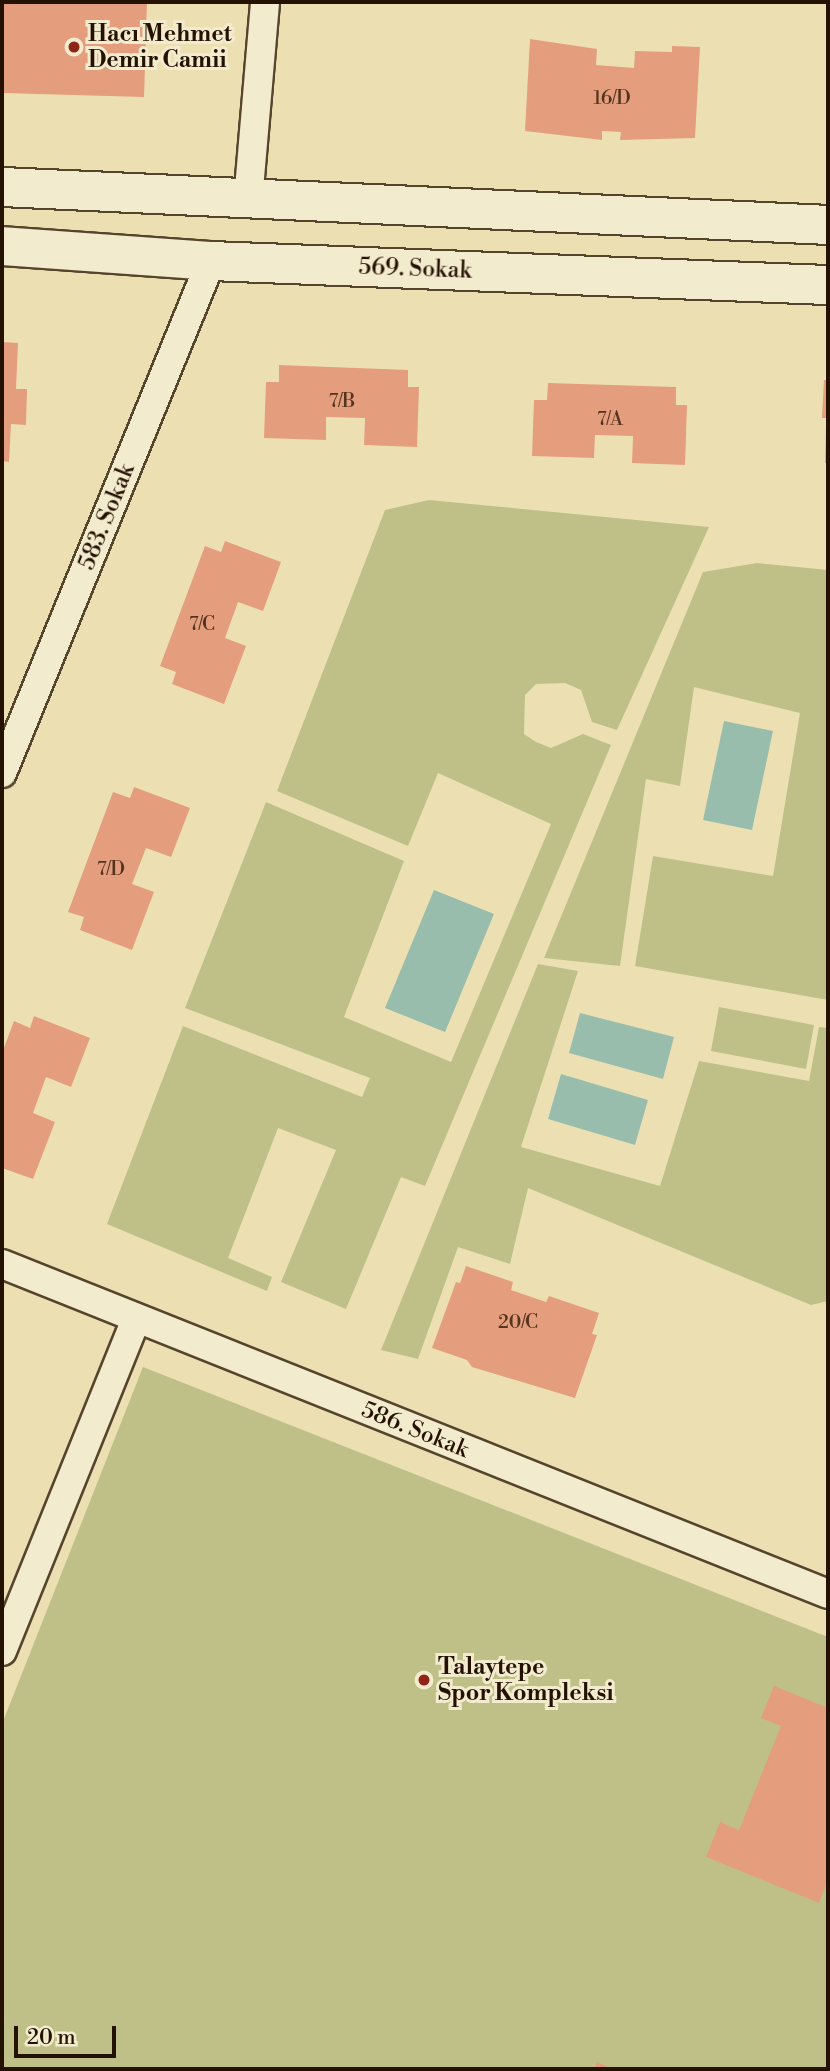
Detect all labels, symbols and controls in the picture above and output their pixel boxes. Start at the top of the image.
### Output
place label: Hacı Mehmet Demir Camii [88,20,232,74]
marker: Hacı Mehmet Demir Camii [66,39,82,55]
house number: 16/D [593,88,631,110]
street label: 569. Sokak [358,253,472,285]
house number: 7/B [329,391,355,413]
house number: 7/A [597,409,623,431]
street label: 583. Sokak [73,460,141,574]
house number: 7/C [189,614,215,636]
house number: 7/D [97,859,125,881]
house number: 20/C [498,1312,538,1334]
street label: 586. Sokak [357,1396,473,1464]
place label: Talaytepe Spor Kompleksi [438,1653,614,1707]
marker: Talaytepe Spor Kompleksi [416,1672,432,1688]
scale bar [18,2011,119,2056]
text: 20 m [27,2025,76,2051]

